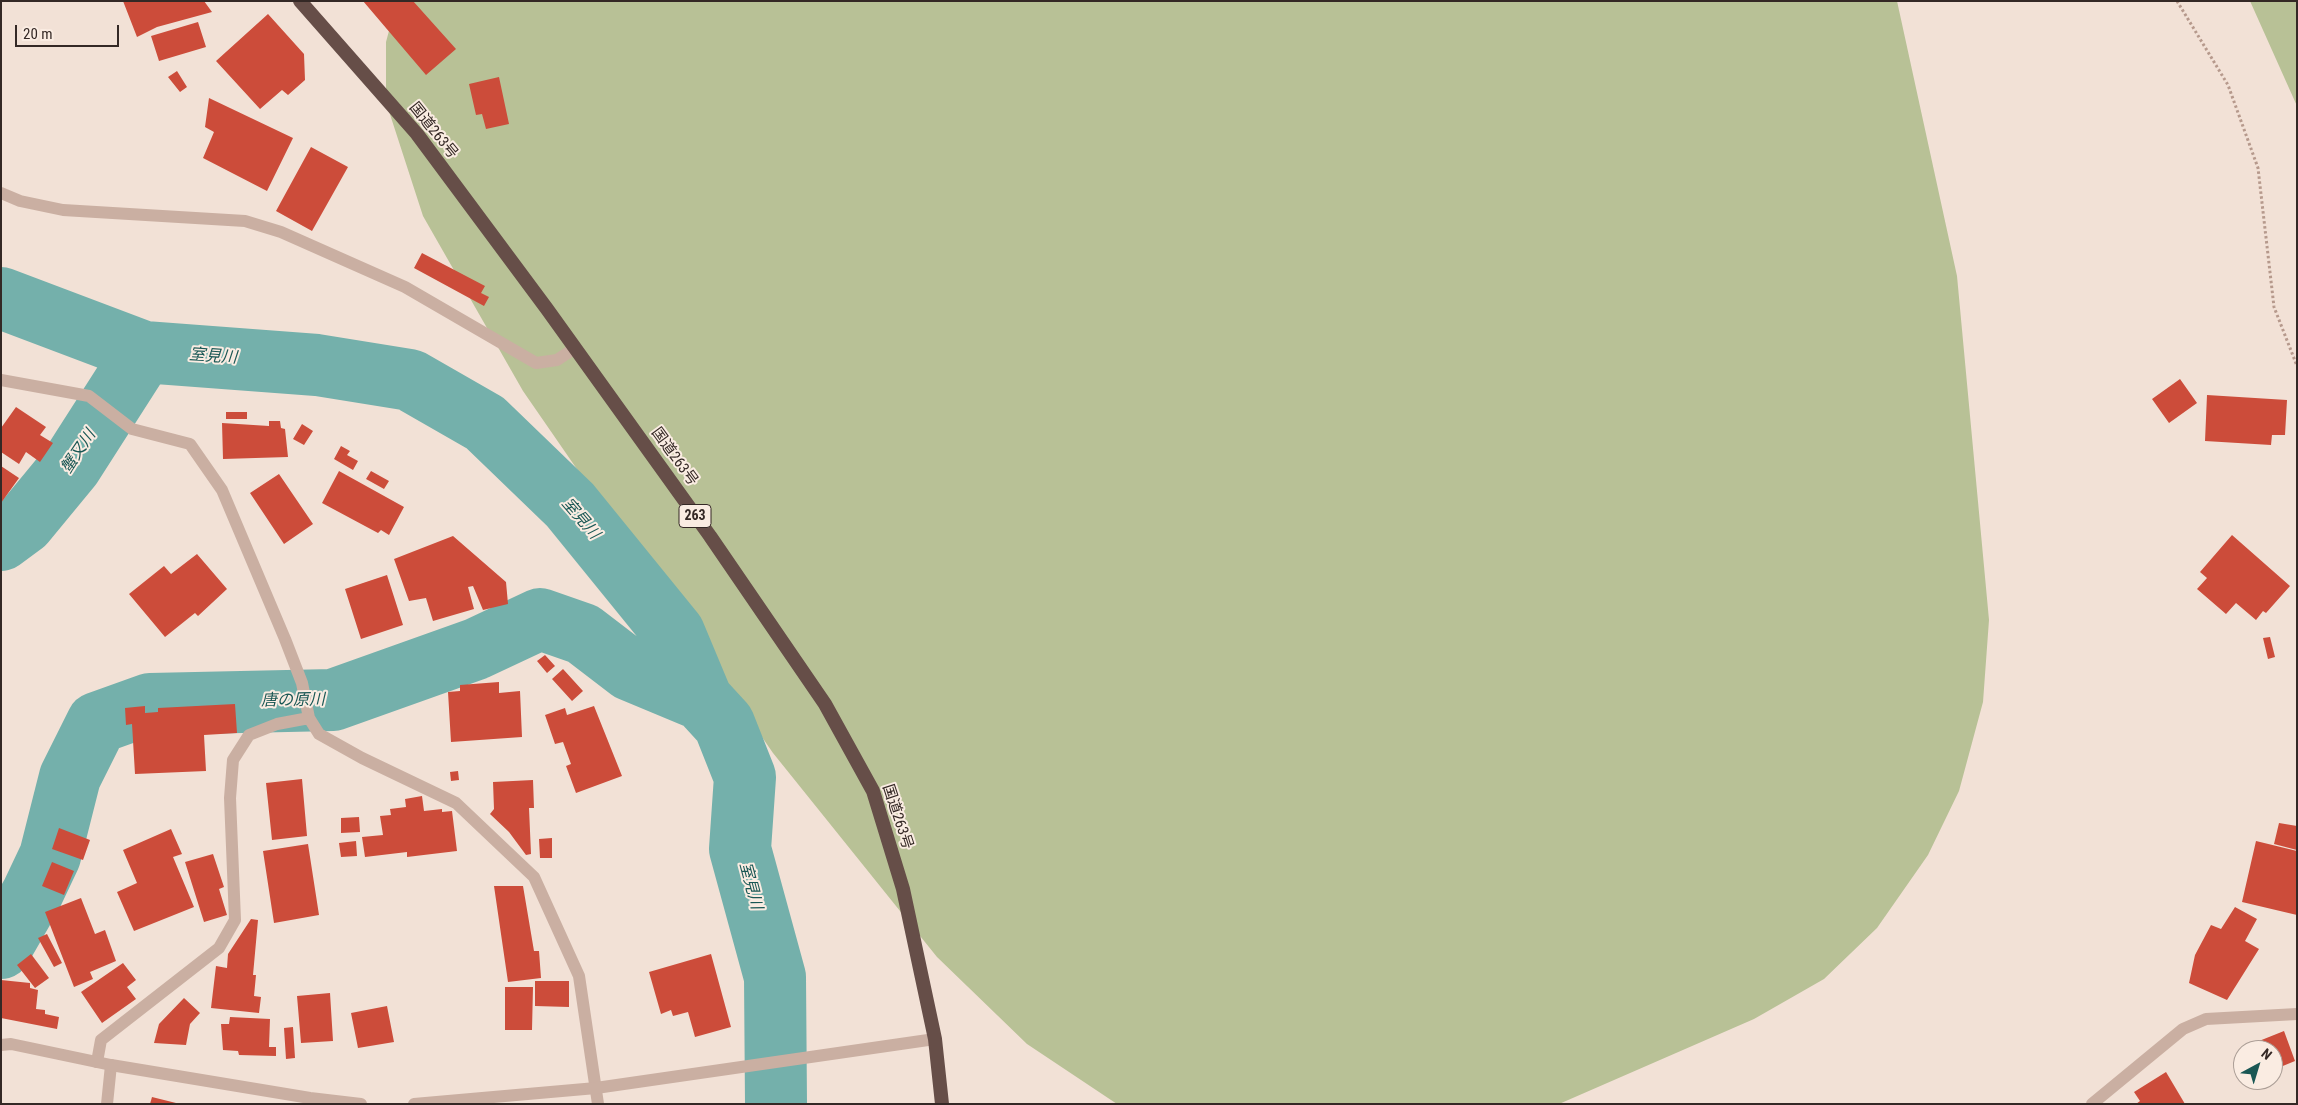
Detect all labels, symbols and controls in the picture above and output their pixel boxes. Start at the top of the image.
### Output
scale bar [18,15,121,47]
text: 20 m [23,25,53,43]
street label: 国道263号 [405,99,461,163]
water label: 室見川 [188,346,238,368]
street label: 国道263号 [647,425,701,489]
water label: 蟹又川 [58,427,100,477]
water label: 室見川 [557,495,603,543]
road number: 263 [679,504,711,528]
water label: 唐の原川 [261,691,325,711]
street label: 国道263号 [878,782,916,852]
water label: 室見川 [735,860,765,912]
north arrow [2233,1040,2283,1090]
text: N [2258,1045,2275,1063]

